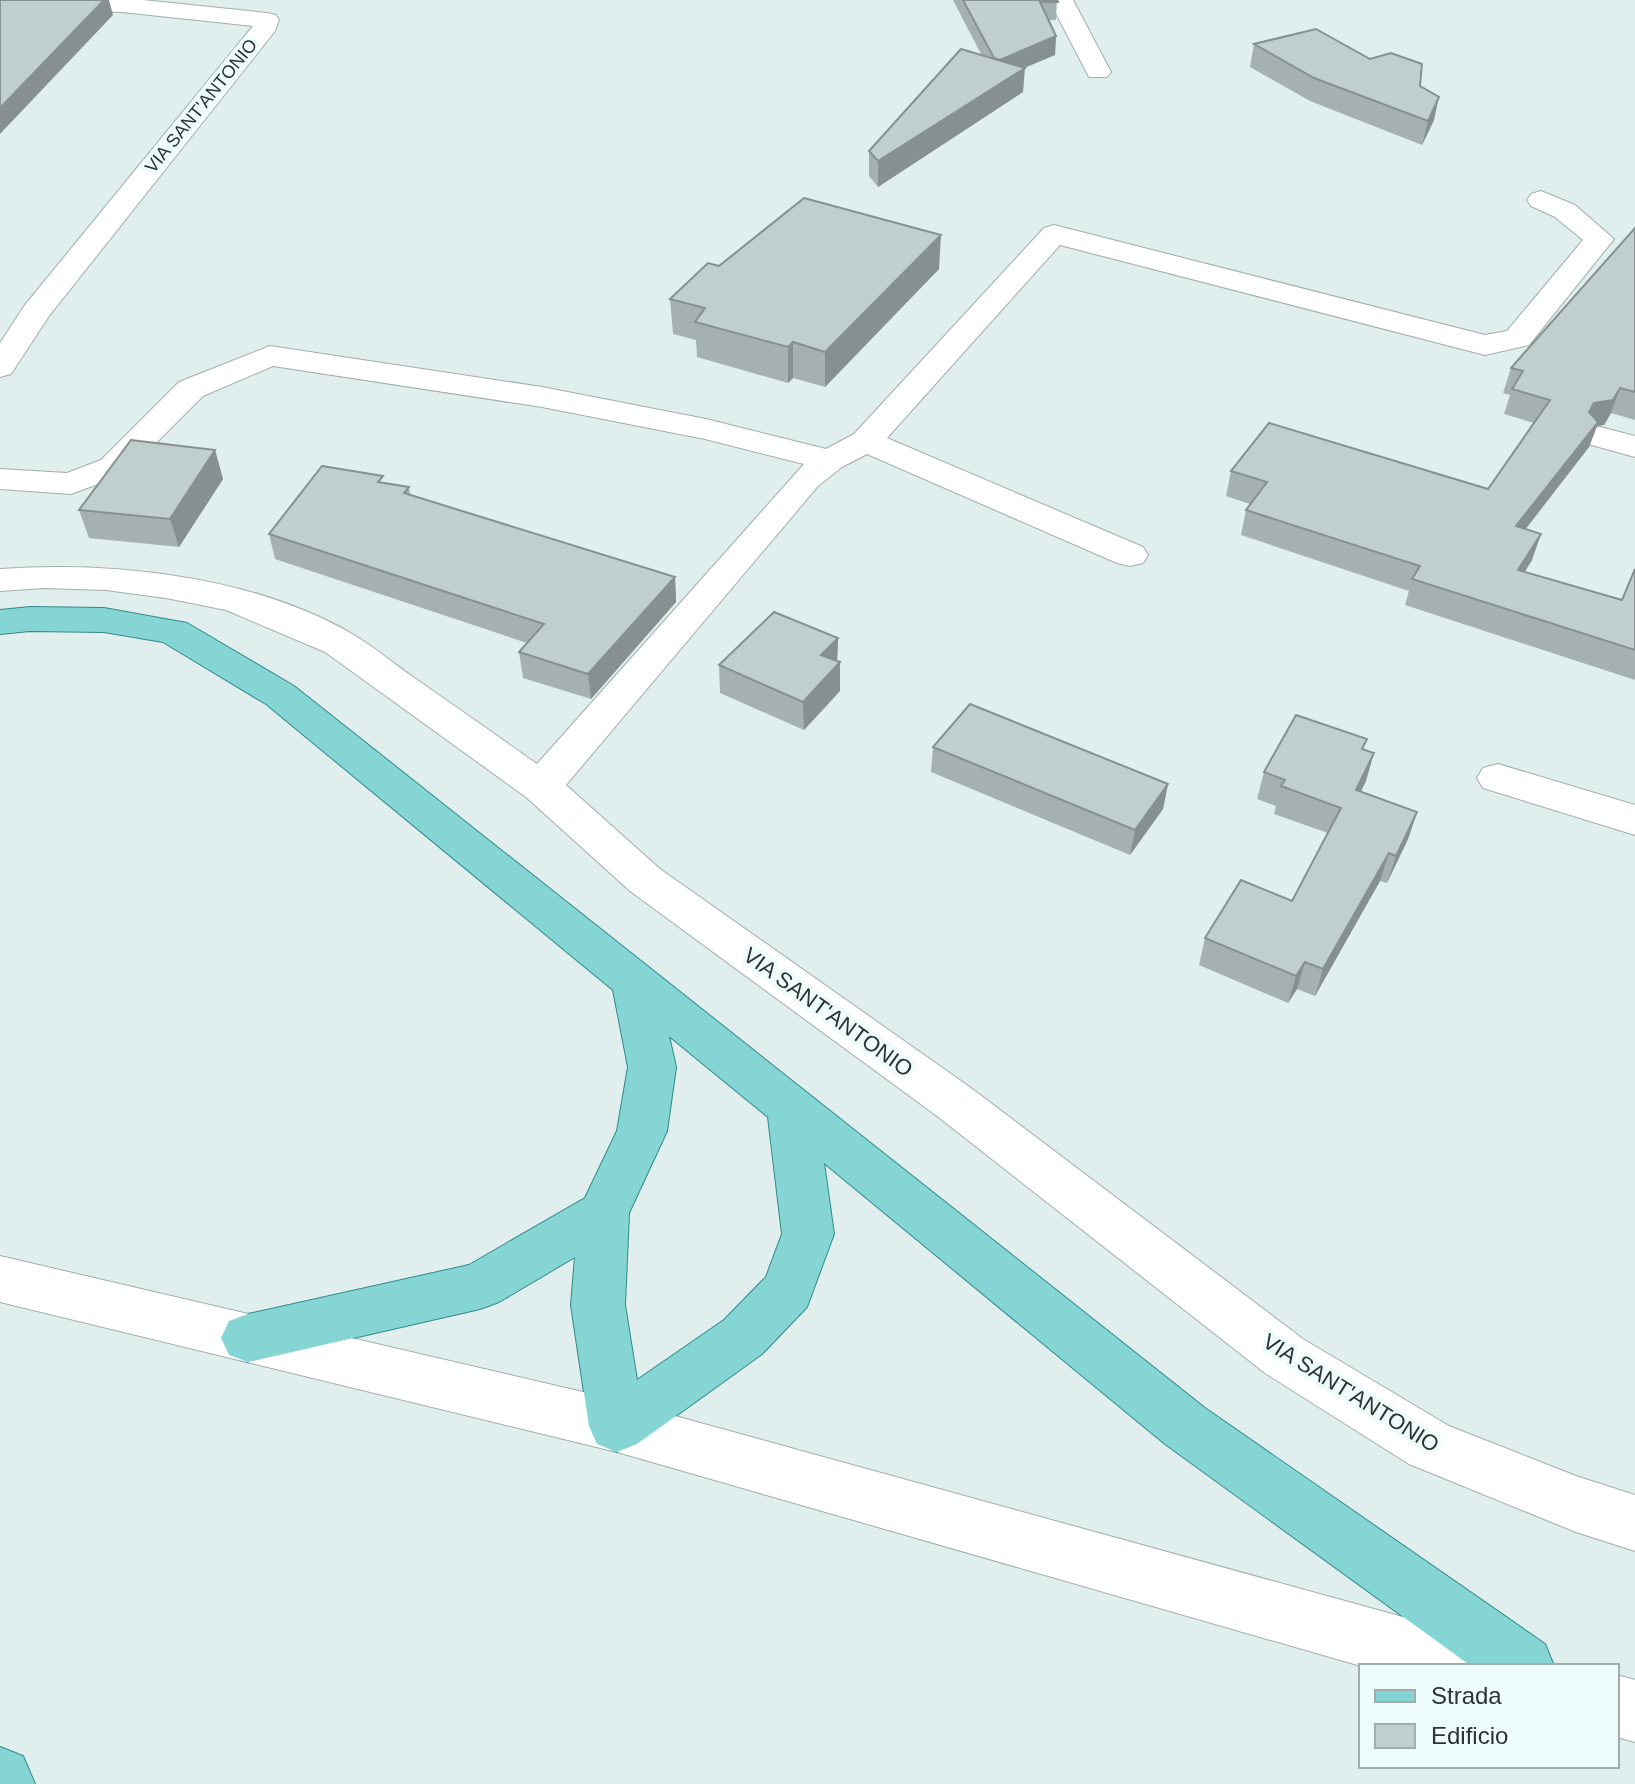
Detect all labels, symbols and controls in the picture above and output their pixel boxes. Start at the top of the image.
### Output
street label: VIA SANT'ANTONIO [141,35,261,177]
street label: VIA SANT'ANTONIO [739,942,917,1082]
street label: VIA SANT'ANTONIO [1258,1329,1444,1457]
legend [1359,1664,1619,1768]
text: Strada [1431,1682,1502,1709]
text: Edificio [1431,1722,1508,1749]

